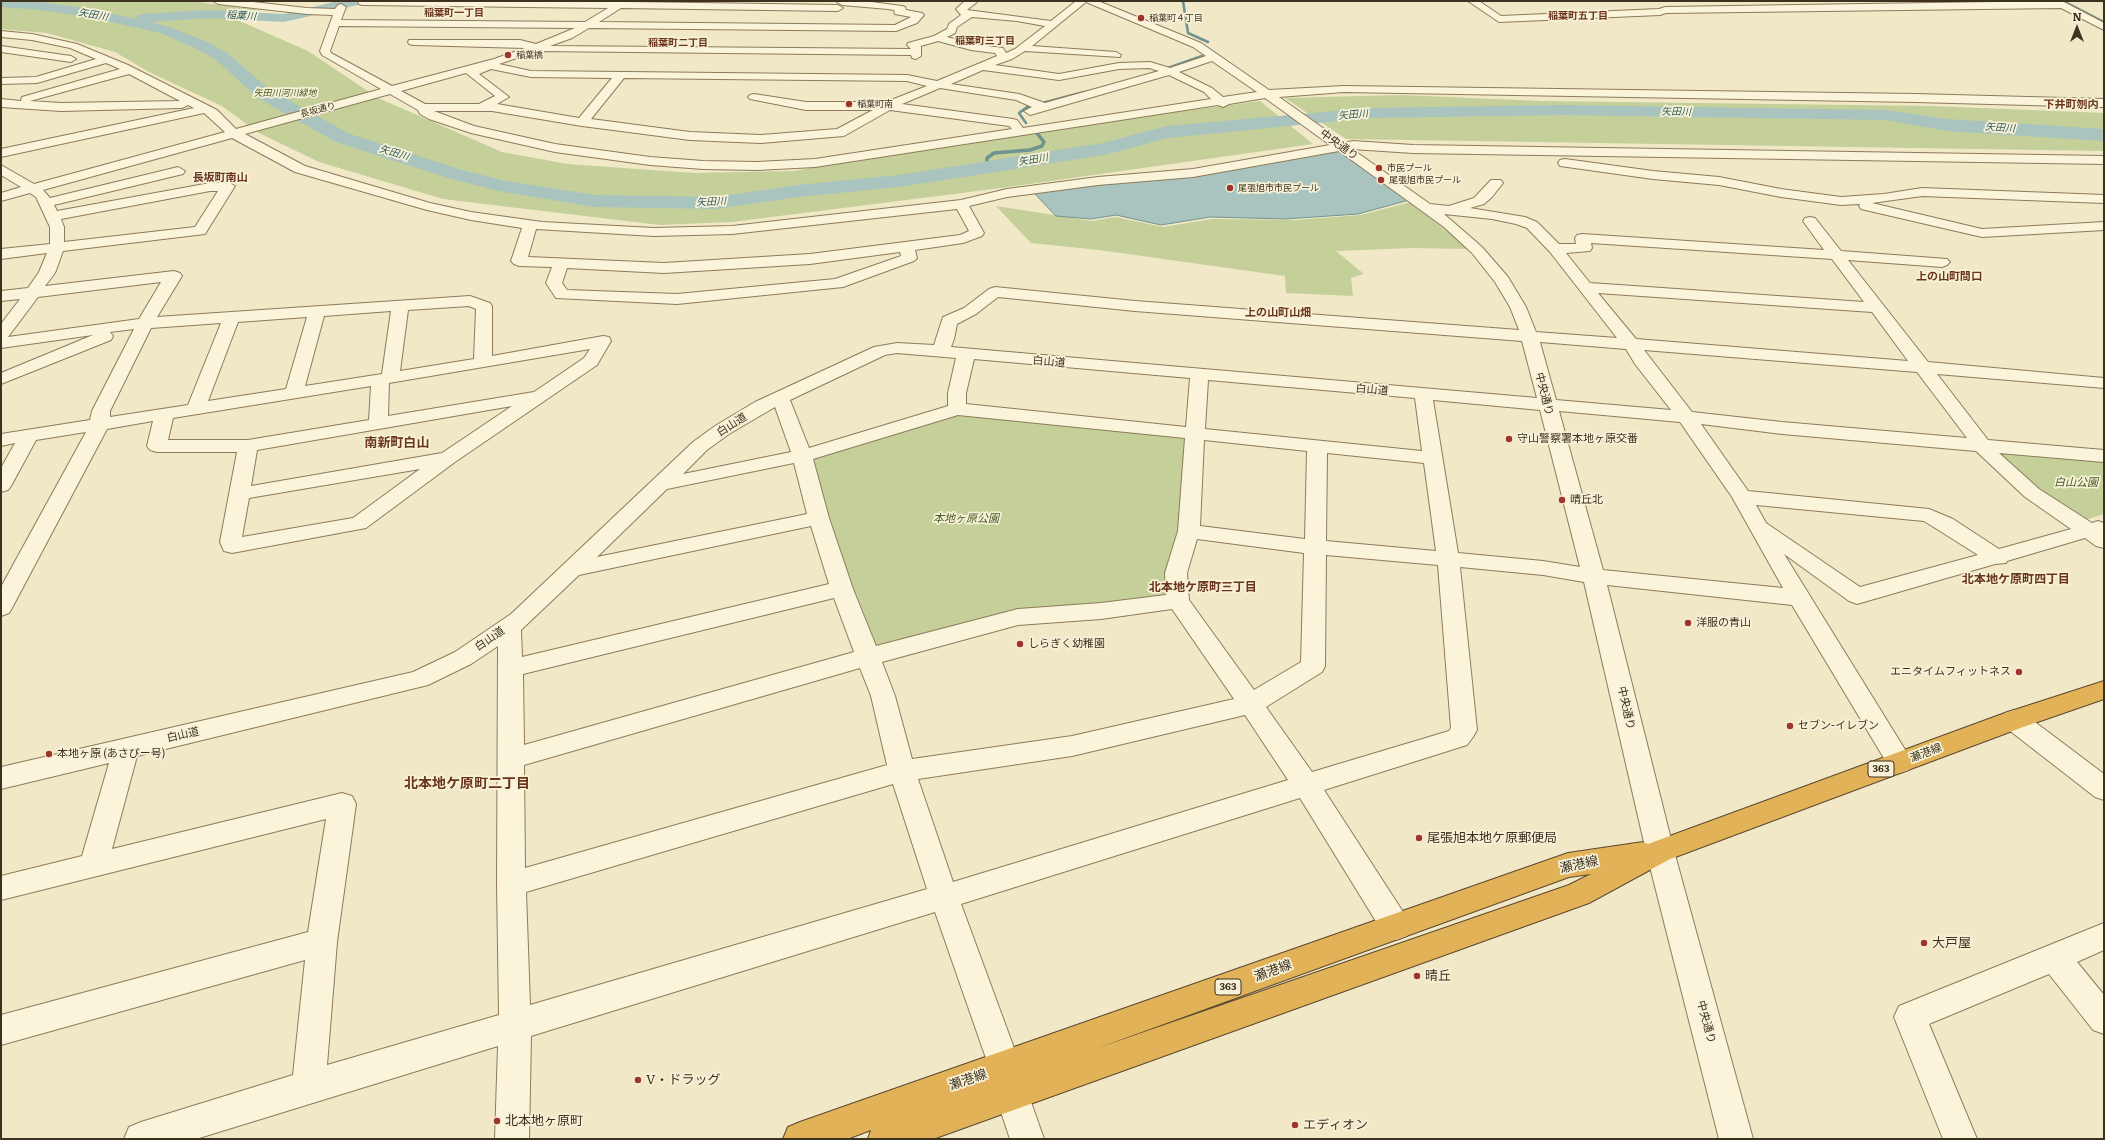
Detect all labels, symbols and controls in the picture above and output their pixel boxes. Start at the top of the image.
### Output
water label: 矢田川 [77,6,109,24]
district label: 稲葉町一丁目 [424,7,484,19]
north arrow [2057,8,2097,48]
text: N [2072,8,2082,24]
water label: 稲葉川 [226,9,256,23]
district label: 稲葉町五丁目 [1548,10,1608,22]
marker: 稲葉町４丁目 [1136,13,1146,23]
place label: 稲葉町４丁目 [1149,13,1203,23]
district label: 稲葉町三丁目 [955,35,1015,47]
district label: 稲葉町二丁目 [648,37,708,49]
marker: 稲葉橋 [503,50,513,60]
place label: 稲葉橋 [516,50,543,60]
park label: 矢田川河川緑地 [254,88,316,98]
district label: 下井町刎内 [2044,98,2098,112]
marker: 稲葉町南 [844,99,854,109]
place label: 稲葉町南 [857,99,893,109]
street label: 長坂通り [299,100,337,120]
water label: 矢田川 [1661,106,1691,118]
water label: 矢田川 [1338,108,1368,122]
water label: 矢田川 [1985,121,2015,135]
street label: 中央通り [1317,127,1361,163]
water label: 矢田川 [378,143,410,163]
water label: 矢田川 [1017,152,1049,168]
marker: 市民プール [1374,163,1384,173]
place label: 市民プール [1387,163,1432,173]
district label: 長坂町南山 [193,171,247,185]
marker: 尾張旭市民プール [1376,175,1386,185]
place label: 尾張旭市民プール [1389,175,1461,185]
marker: 尾張旭市市民プール [1225,183,1235,193]
place label: 尾張旭市市民プール [1238,183,1319,193]
water label: 矢田川 [696,195,726,209]
district label: 上の山町間口 [1916,270,1982,284]
district label: 上の山町山畑 [1245,306,1311,320]
street label: 白山道 [1032,354,1066,370]
street label: 中央通り [1532,371,1556,417]
street label: 白山道 [1355,382,1389,398]
street label: 白山道 [715,411,749,439]
place label: 守山警察署本地ヶ原交番 [1517,432,1638,446]
marker: 守山警察署本地ヶ原交番 [1504,434,1514,444]
district label: 南新町白山 [365,435,429,451]
park label: 白山公園 [2054,476,2098,490]
place label: 晴丘北 [1570,493,1603,507]
marker: 晴丘北 [1557,495,1567,505]
park label: 本地ヶ原公園 [933,512,999,526]
district label: 北本地ケ原町四丁目 [1962,572,2070,586]
district label: 北本地ケ原町三丁目 [1149,580,1257,594]
place label: 洋服の青山 [1696,616,1751,630]
marker: 洋服の青山 [1683,618,1693,628]
street label: 白山道 [473,624,507,654]
place label: しらぎく幼稚園 [1028,637,1105,651]
marker: しらぎく幼稚園 [1015,639,1025,649]
place label: エニタイムフィットネス [1890,665,2011,679]
marker: エニタイムフィットネス [2014,667,2024,677]
street label: 中央通り [1615,685,1637,731]
place label: セブン-イレブン [1798,719,1879,733]
marker: セブン-イレブン [1785,721,1795,731]
street label: 白山道 [165,725,201,745]
street label: 瀬港線 [1908,741,1944,765]
place label: 本地ヶ原 (あさぴー号) [57,747,166,761]
marker: 本地ヶ原 (あさぴー号) [44,749,54,759]
road number: 363 [1868,761,1894,777]
district label: 北本地ケ原町二丁目 [404,776,530,792]
place label: 尾張旭本地ケ原郵便局 [1427,830,1557,846]
marker: 尾張旭本地ケ原郵便局 [1414,833,1424,843]
street label: 瀬港線 [1558,853,1600,877]
place label: 大戸屋 [1932,935,1971,951]
marker: 大戸屋 [1919,938,1929,948]
street label: 瀬港線 [1252,957,1294,985]
place label: 晴丘 [1425,968,1451,984]
marker: 晴丘 [1412,971,1422,981]
road number: 363 [1215,979,1241,995]
street label: 中央通り [1694,999,1718,1045]
street label: 瀬港線 [947,1066,989,1094]
place label: V・ドラッグ [646,1072,721,1088]
marker: V・ドラッグ [633,1075,643,1085]
place label: 北本地ヶ原町 [505,1113,583,1129]
marker: 北本地ヶ原町 [492,1116,502,1126]
place label: エディオン [1303,1117,1368,1133]
marker: エディオン [1290,1120,1300,1130]

